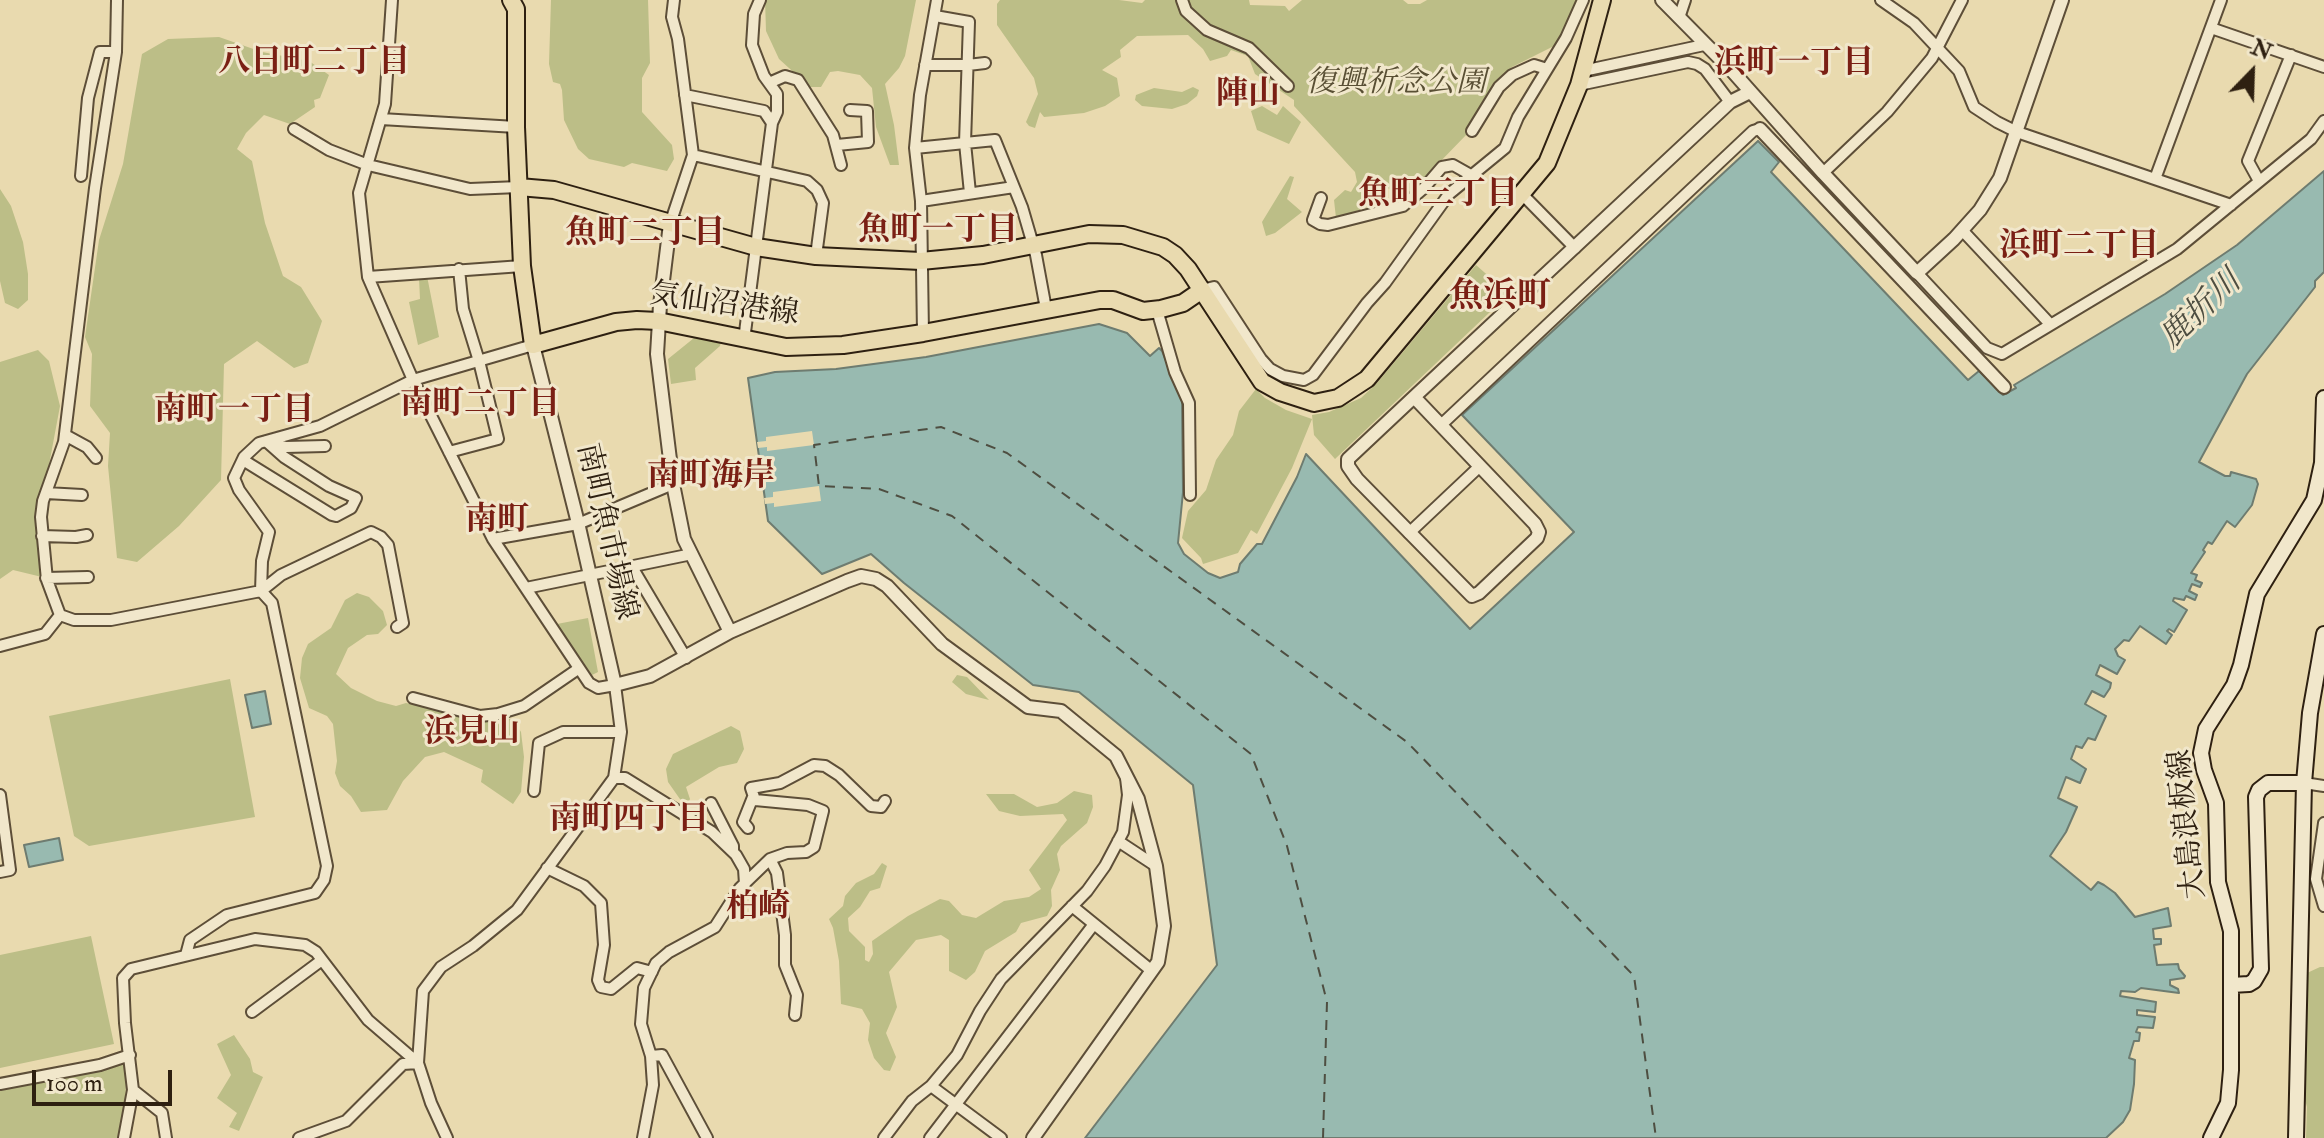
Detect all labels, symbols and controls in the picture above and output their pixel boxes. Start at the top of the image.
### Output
north arrow [2212,32,2292,112]
text: N [2247,33,2276,67]
district label: 八日町二丁目 [218,45,410,83]
district label: 浜町一丁目 [1714,46,1874,84]
park label: 復興祈念公園 [1306,67,1486,103]
district label: 陣山 [1216,77,1280,115]
district label: 魚町三丁目 [1358,177,1518,215]
district label: 魚町一丁目 [858,213,1018,251]
district label: 魚町二丁目 [565,216,725,254]
district label: 浜町二丁目 [1999,229,2159,267]
water label: 鹿折川 [2154,264,2250,358]
street label: 気仙沼港線 [647,278,801,334]
district label: 魚浜町 [1449,279,1551,319]
district label: 南町二丁目 [400,387,560,425]
district label: 南町一丁目 [154,393,314,431]
street label: 南町魚市場線 [567,440,643,624]
district label: 南町海岸 [647,459,775,497]
district label: 南町 [465,503,529,541]
district label: 浜見山 [424,715,520,753]
street label: 大島浪板線 [2163,748,2215,900]
district label: 南町四丁目 [549,802,709,840]
district label: 柏崎 [726,890,790,928]
scale bar [36,1054,176,1104]
text: 100 m [46,1068,103,1099]

